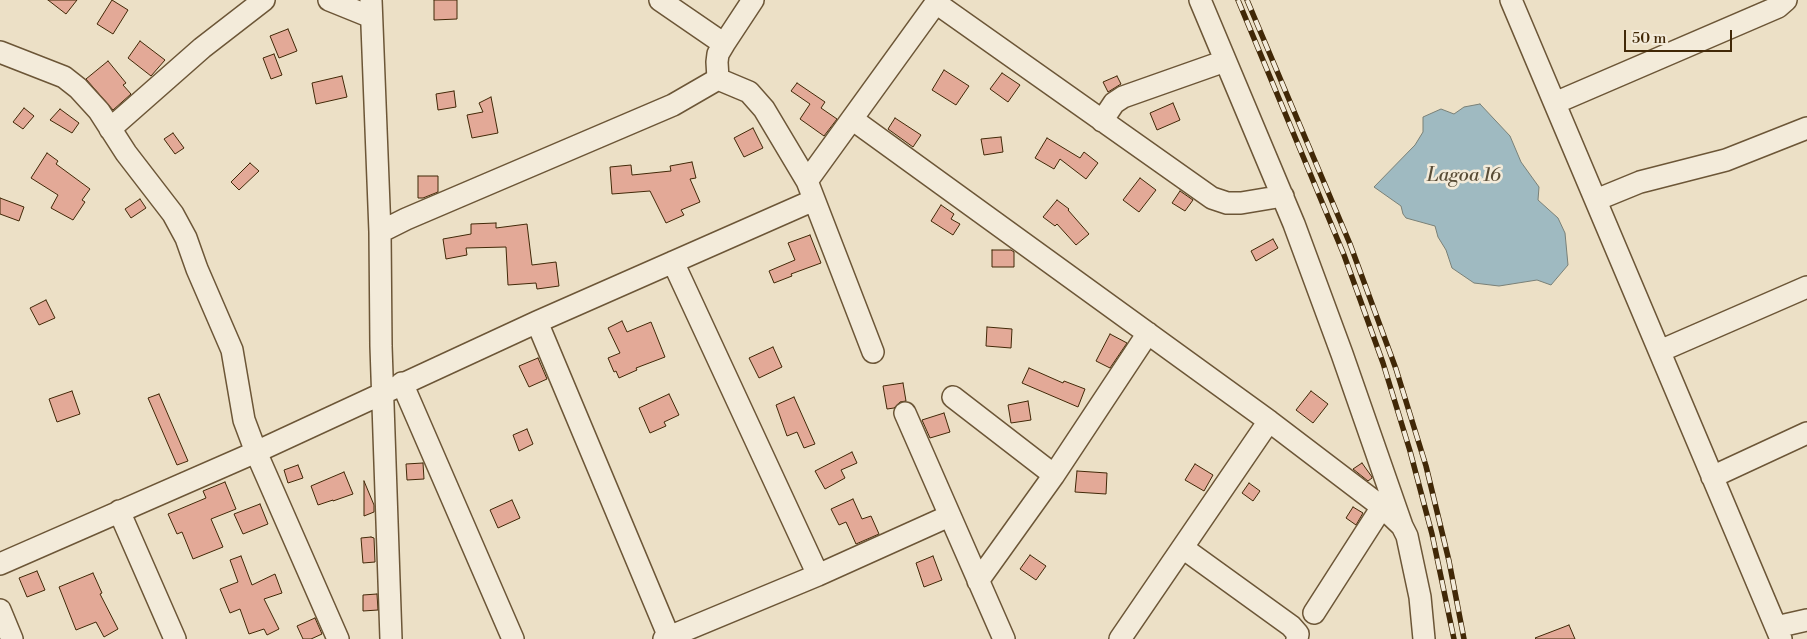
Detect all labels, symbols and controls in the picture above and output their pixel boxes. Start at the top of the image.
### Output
scale bar [1627,20,1734,52]
text: 50 m [1632,29,1666,48]
water label: Lagoa 16 [1427,165,1501,187]

